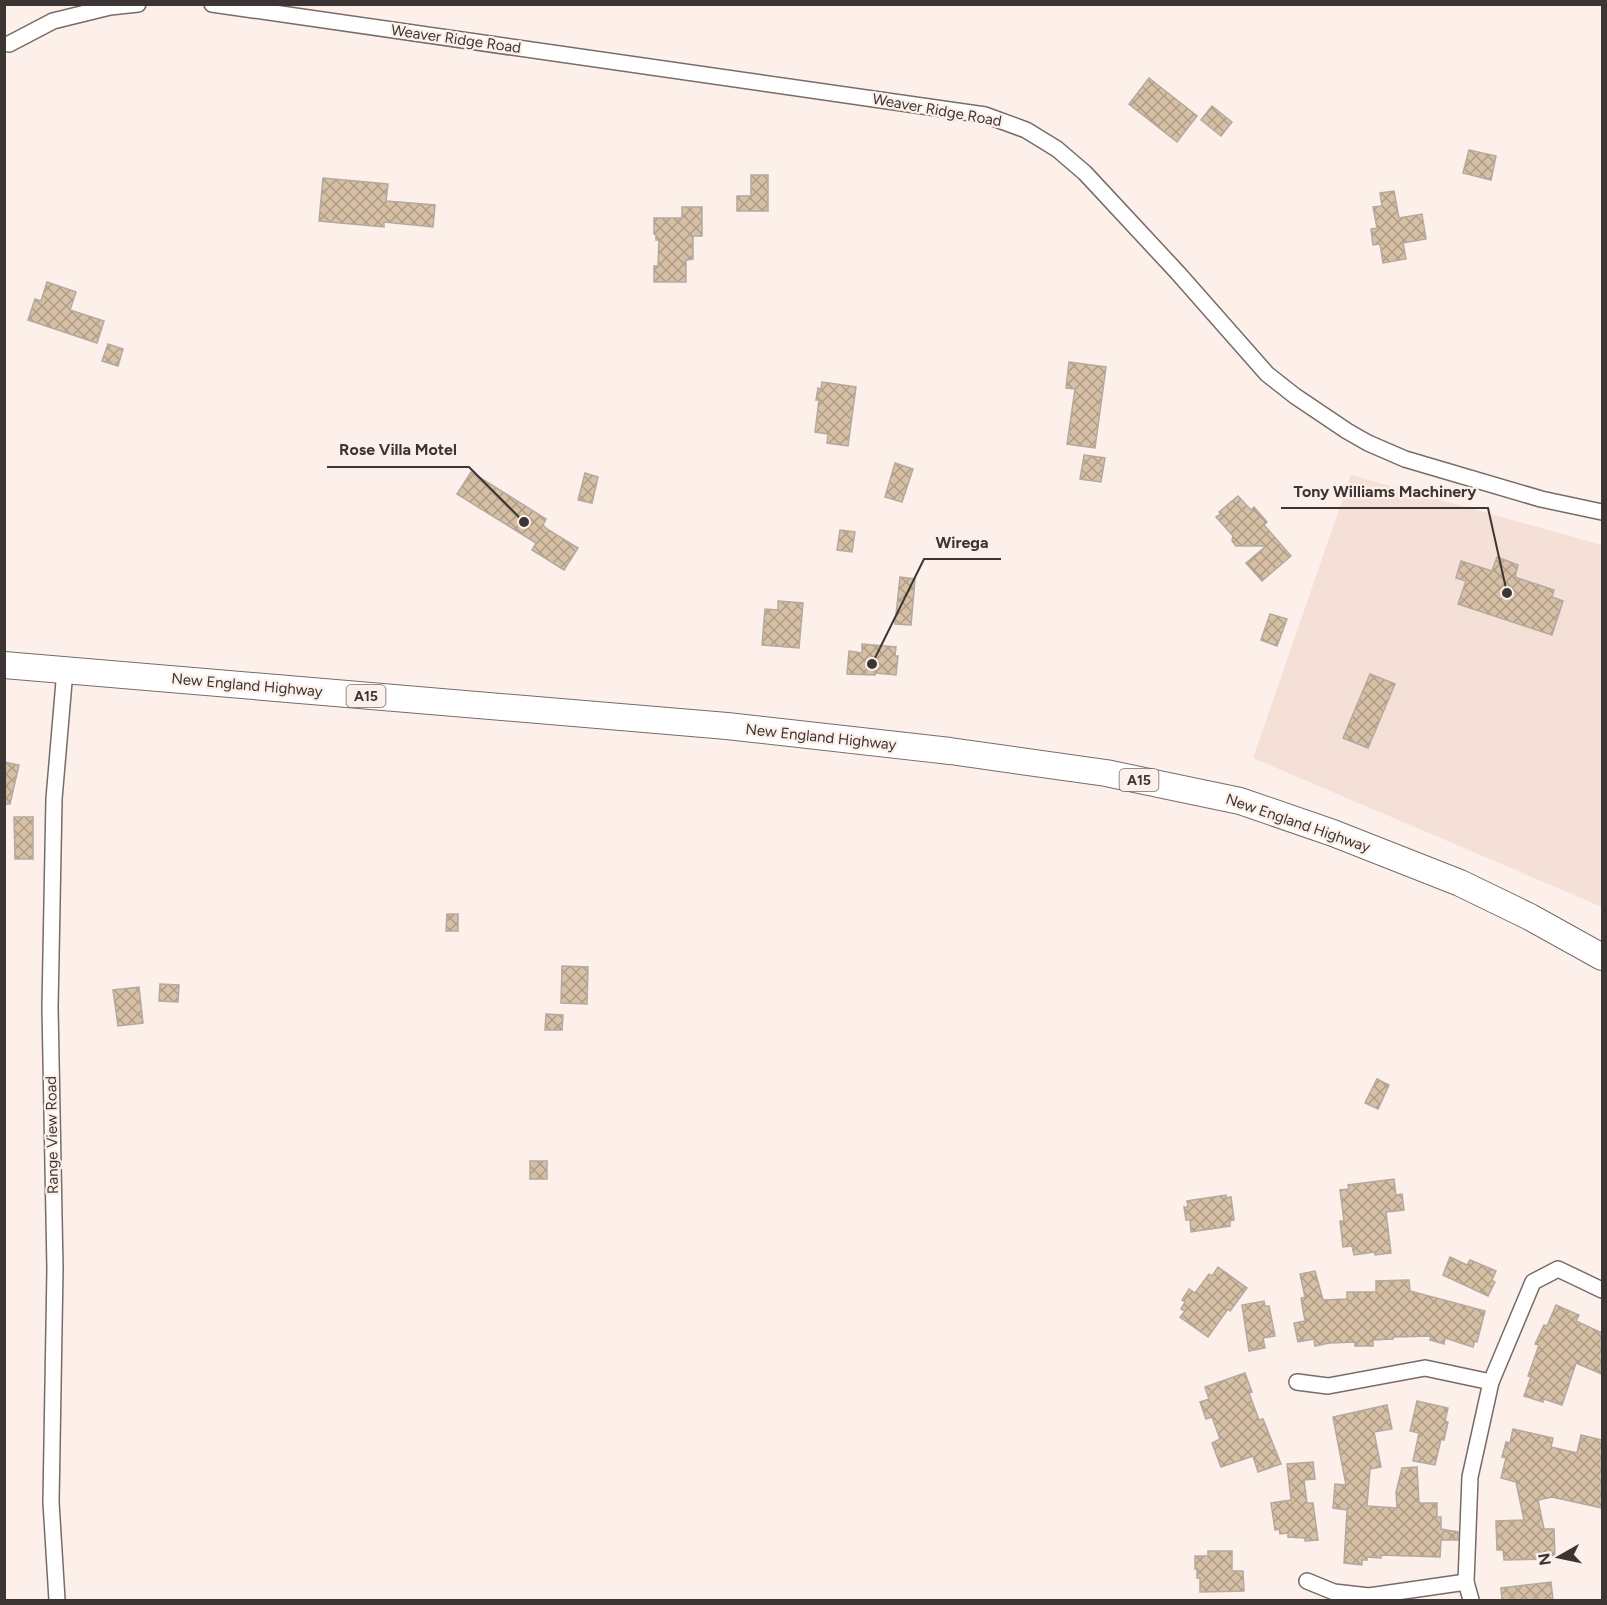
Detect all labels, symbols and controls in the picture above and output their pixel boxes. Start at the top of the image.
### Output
street label: Weaver Ridge Road [390,21,522,57]
street label: Weaver Ridge Road [871,90,1003,130]
callout: Rose Villa Motel [327,433,469,467]
text: Rose Villa Motel [339,440,457,459]
callout: Tony Williams Machinery [1281,474,1488,508]
text: Tony Williams Machinery [1294,482,1477,501]
callout: Wirega [924,525,1001,559]
text: Wirega [935,533,989,552]
street label: New England Highway [171,669,323,701]
road number: A15 [346,685,386,707]
street label: New England Highway [745,720,898,754]
road number: A15 [1120,769,1158,791]
street label: New England Highway [1223,790,1373,856]
street label: Range View Road [42,1076,62,1194]
north arrow [1529,1527,1589,1587]
text: N [1534,1552,1555,1567]

